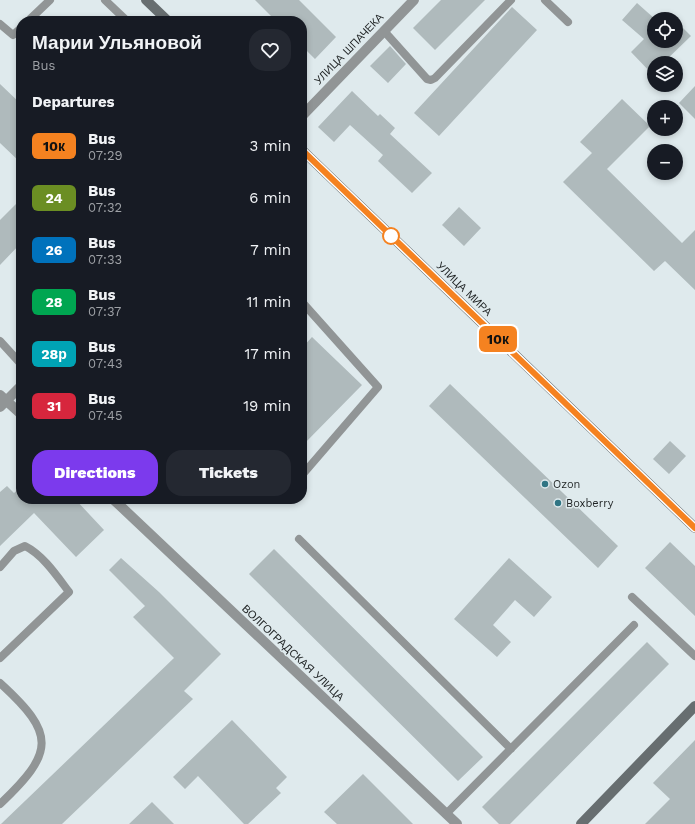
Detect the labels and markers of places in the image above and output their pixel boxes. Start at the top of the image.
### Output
unlabelled marker [382,227,400,245]
place label: Ozon [553,478,580,491]
marker: Ozon [540,479,550,489]
place label: Boxberry [566,497,614,510]
marker: Boxberry [553,498,563,508]

